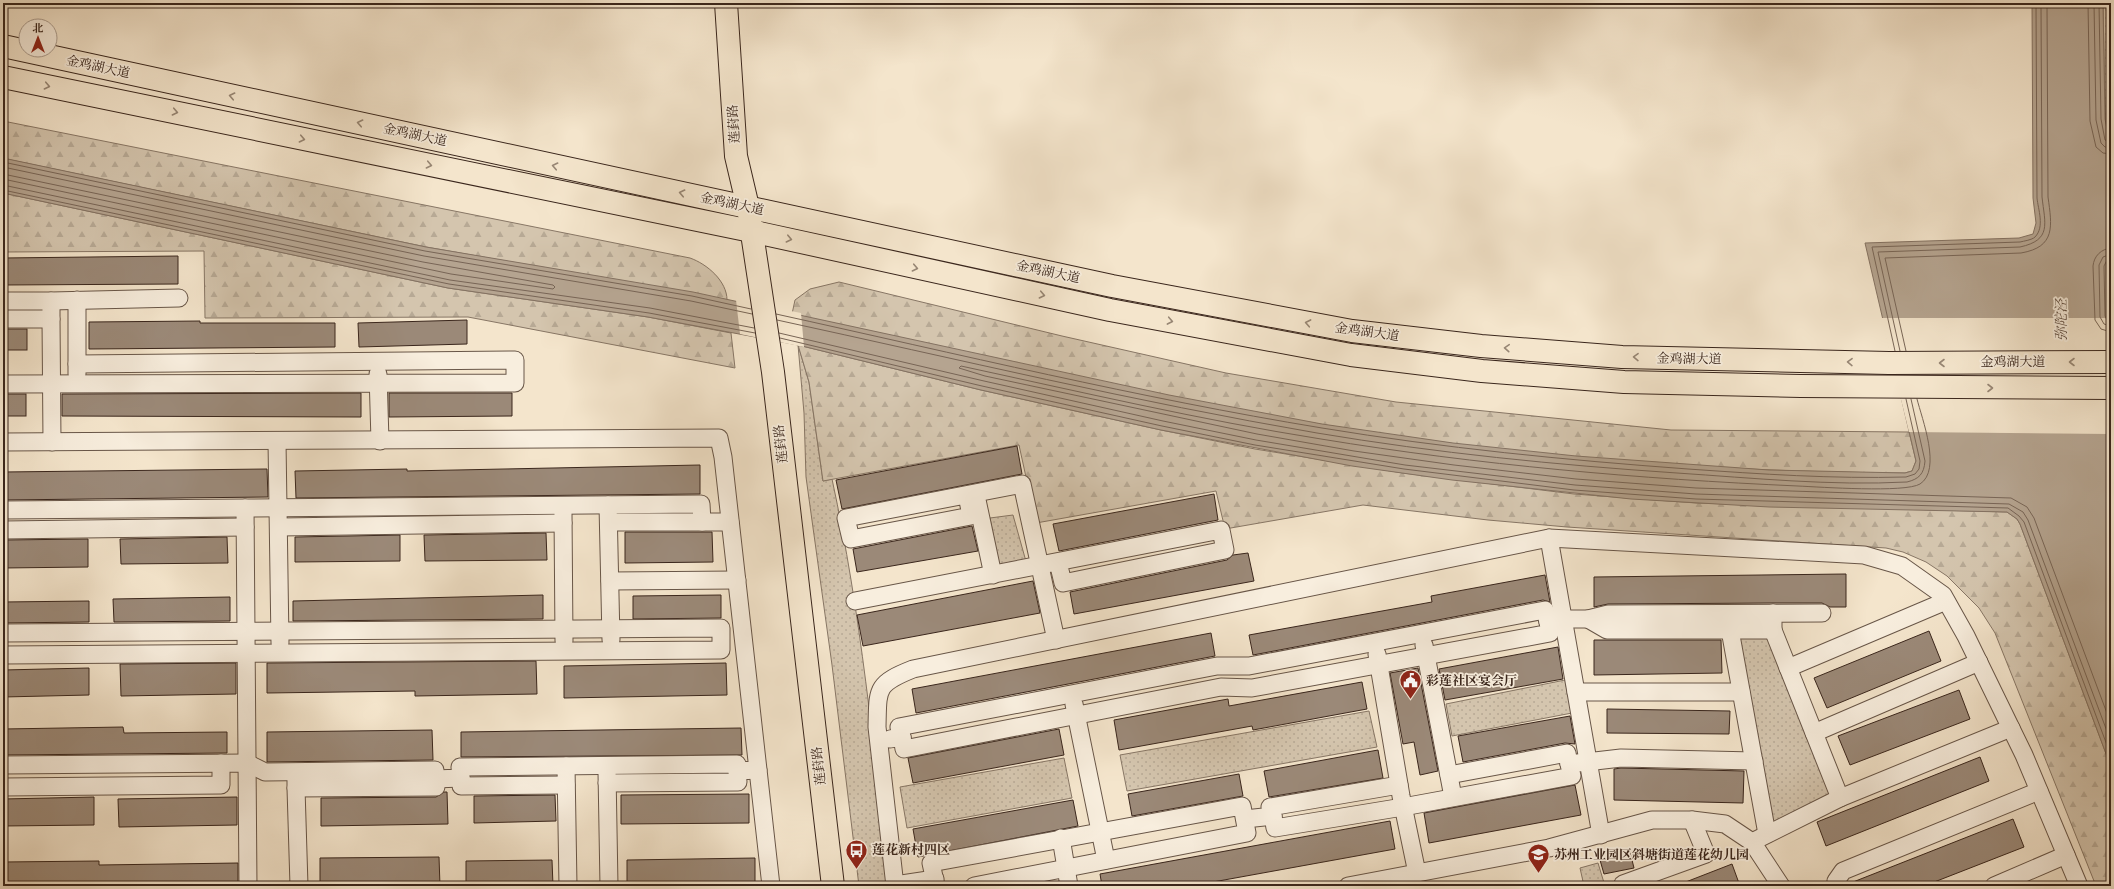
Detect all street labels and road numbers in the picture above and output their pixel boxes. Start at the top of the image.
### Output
street label: 金鸡湖大道 [65,52,131,82]
street label: 莲葑路 [725,104,743,144]
street label: 金鸡湖大道 [382,120,448,150]
street label: 金鸡湖大道 [699,189,765,219]
street label: 金鸡湖大道 [1015,257,1081,287]
street label: 金鸡湖大道 [1334,320,1400,344]
street label: 金鸡湖大道 [1656,350,1722,368]
street label: 金鸡湖大道 [1980,354,2046,370]
street label: 莲葑路 [771,424,791,464]
street label: 莲葑路 [809,746,829,786]

